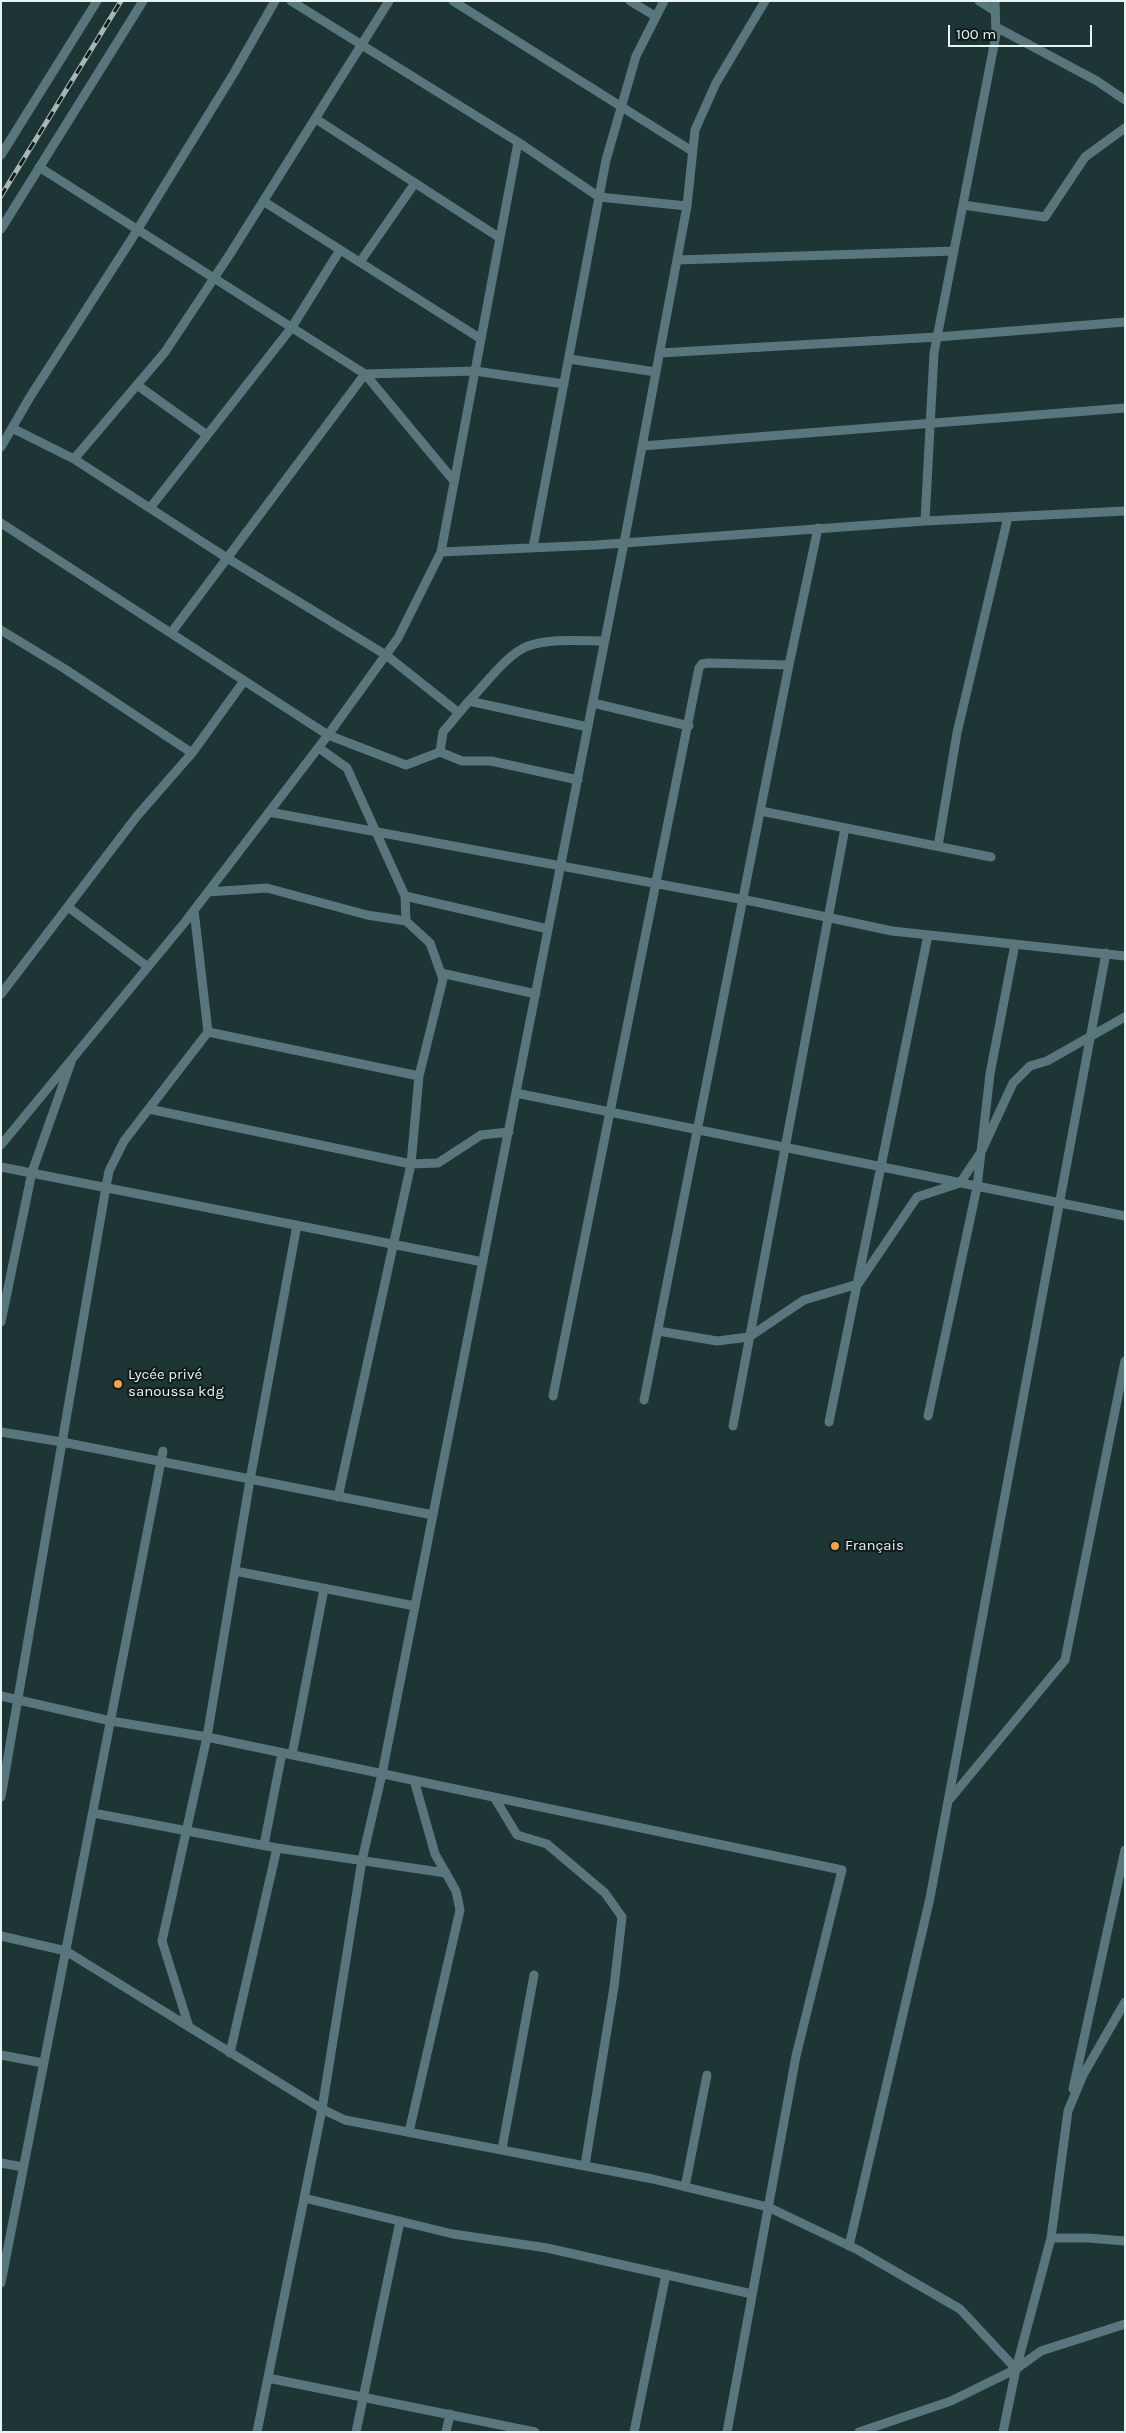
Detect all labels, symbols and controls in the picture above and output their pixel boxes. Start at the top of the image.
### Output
scale bar [951,15,1095,47]
text: 100 m [956,25,996,43]
place label: Lycée privé sanoussa kdg [128,1366,224,1401]
marker: Lycée privé sanoussa kdg [112,1378,124,1390]
place label: Français [845,1537,904,1555]
marker: Français [829,1540,841,1552]

